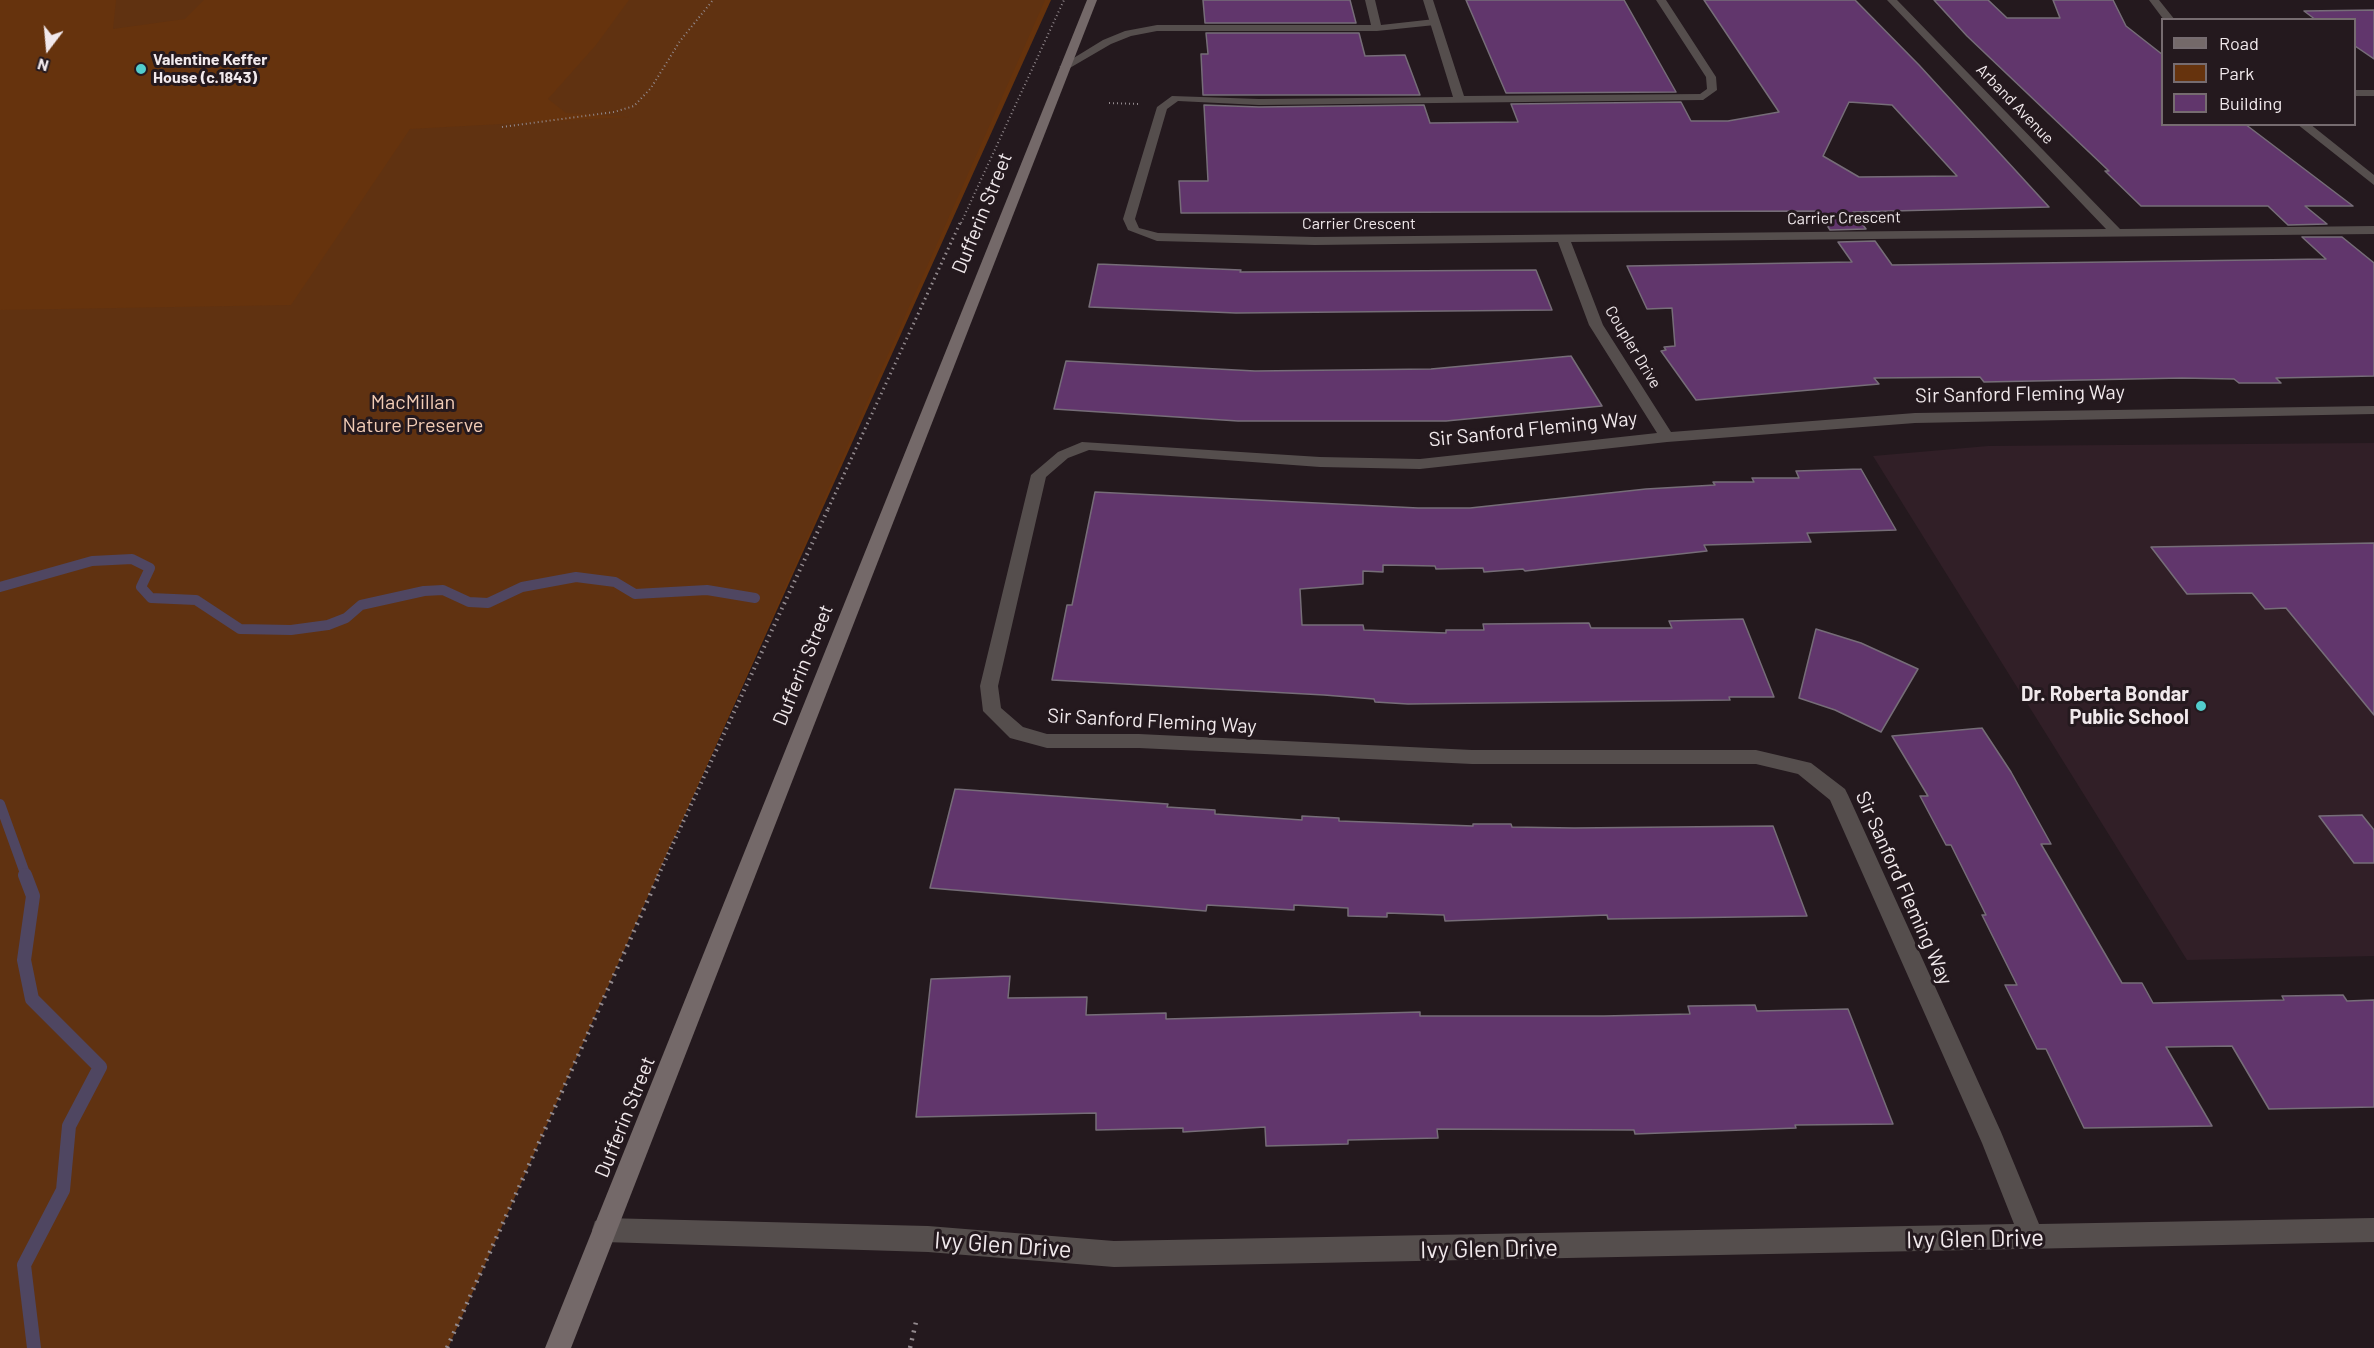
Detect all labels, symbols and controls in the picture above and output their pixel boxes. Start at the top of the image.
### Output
north arrow [18,18,78,78]
legend [2161,18,2356,126]
text: Road [2219,32,2259,54]
place label: Valentine Keffer House (c.1843) [153,50,267,88]
text: N [35,55,51,76]
street label: Arband Avenue [1972,60,2058,148]
marker: Valentine Keffer House (c.1843) [134,62,148,76]
text: Park [2219,62,2254,84]
text: Building [2219,92,2282,114]
street label: Dufferin Street [947,149,1017,277]
street label: Carrier Crescent [1787,207,1901,229]
street label: Carrier Crescent [1302,214,1416,234]
street label: Coupler Drive [1601,302,1665,392]
street label: Sir Sanford Fleming Way [1915,380,2125,408]
park label: MacMillan Nature Preserve [343,390,483,437]
street label: Sir Sanford Fleming Way [1428,406,1638,452]
street label: Dufferin Street [768,601,838,729]
place label: Dr. Roberta Bondar Public School [2021,682,2189,729]
marker: Dr. Roberta Bondar Public School [2194,699,2208,713]
street label: Sir Sanford Fleming Way [1047,704,1257,738]
street label: Sir Sanford Fleming Way [1850,787,1958,989]
street label: Dufferin Street [590,1053,660,1181]
street label: Ivy Glen Drive [1906,1223,2044,1255]
street label: Ivy Glen Drive [933,1226,1073,1264]
street label: Ivy Glen Drive [1420,1233,1558,1265]

